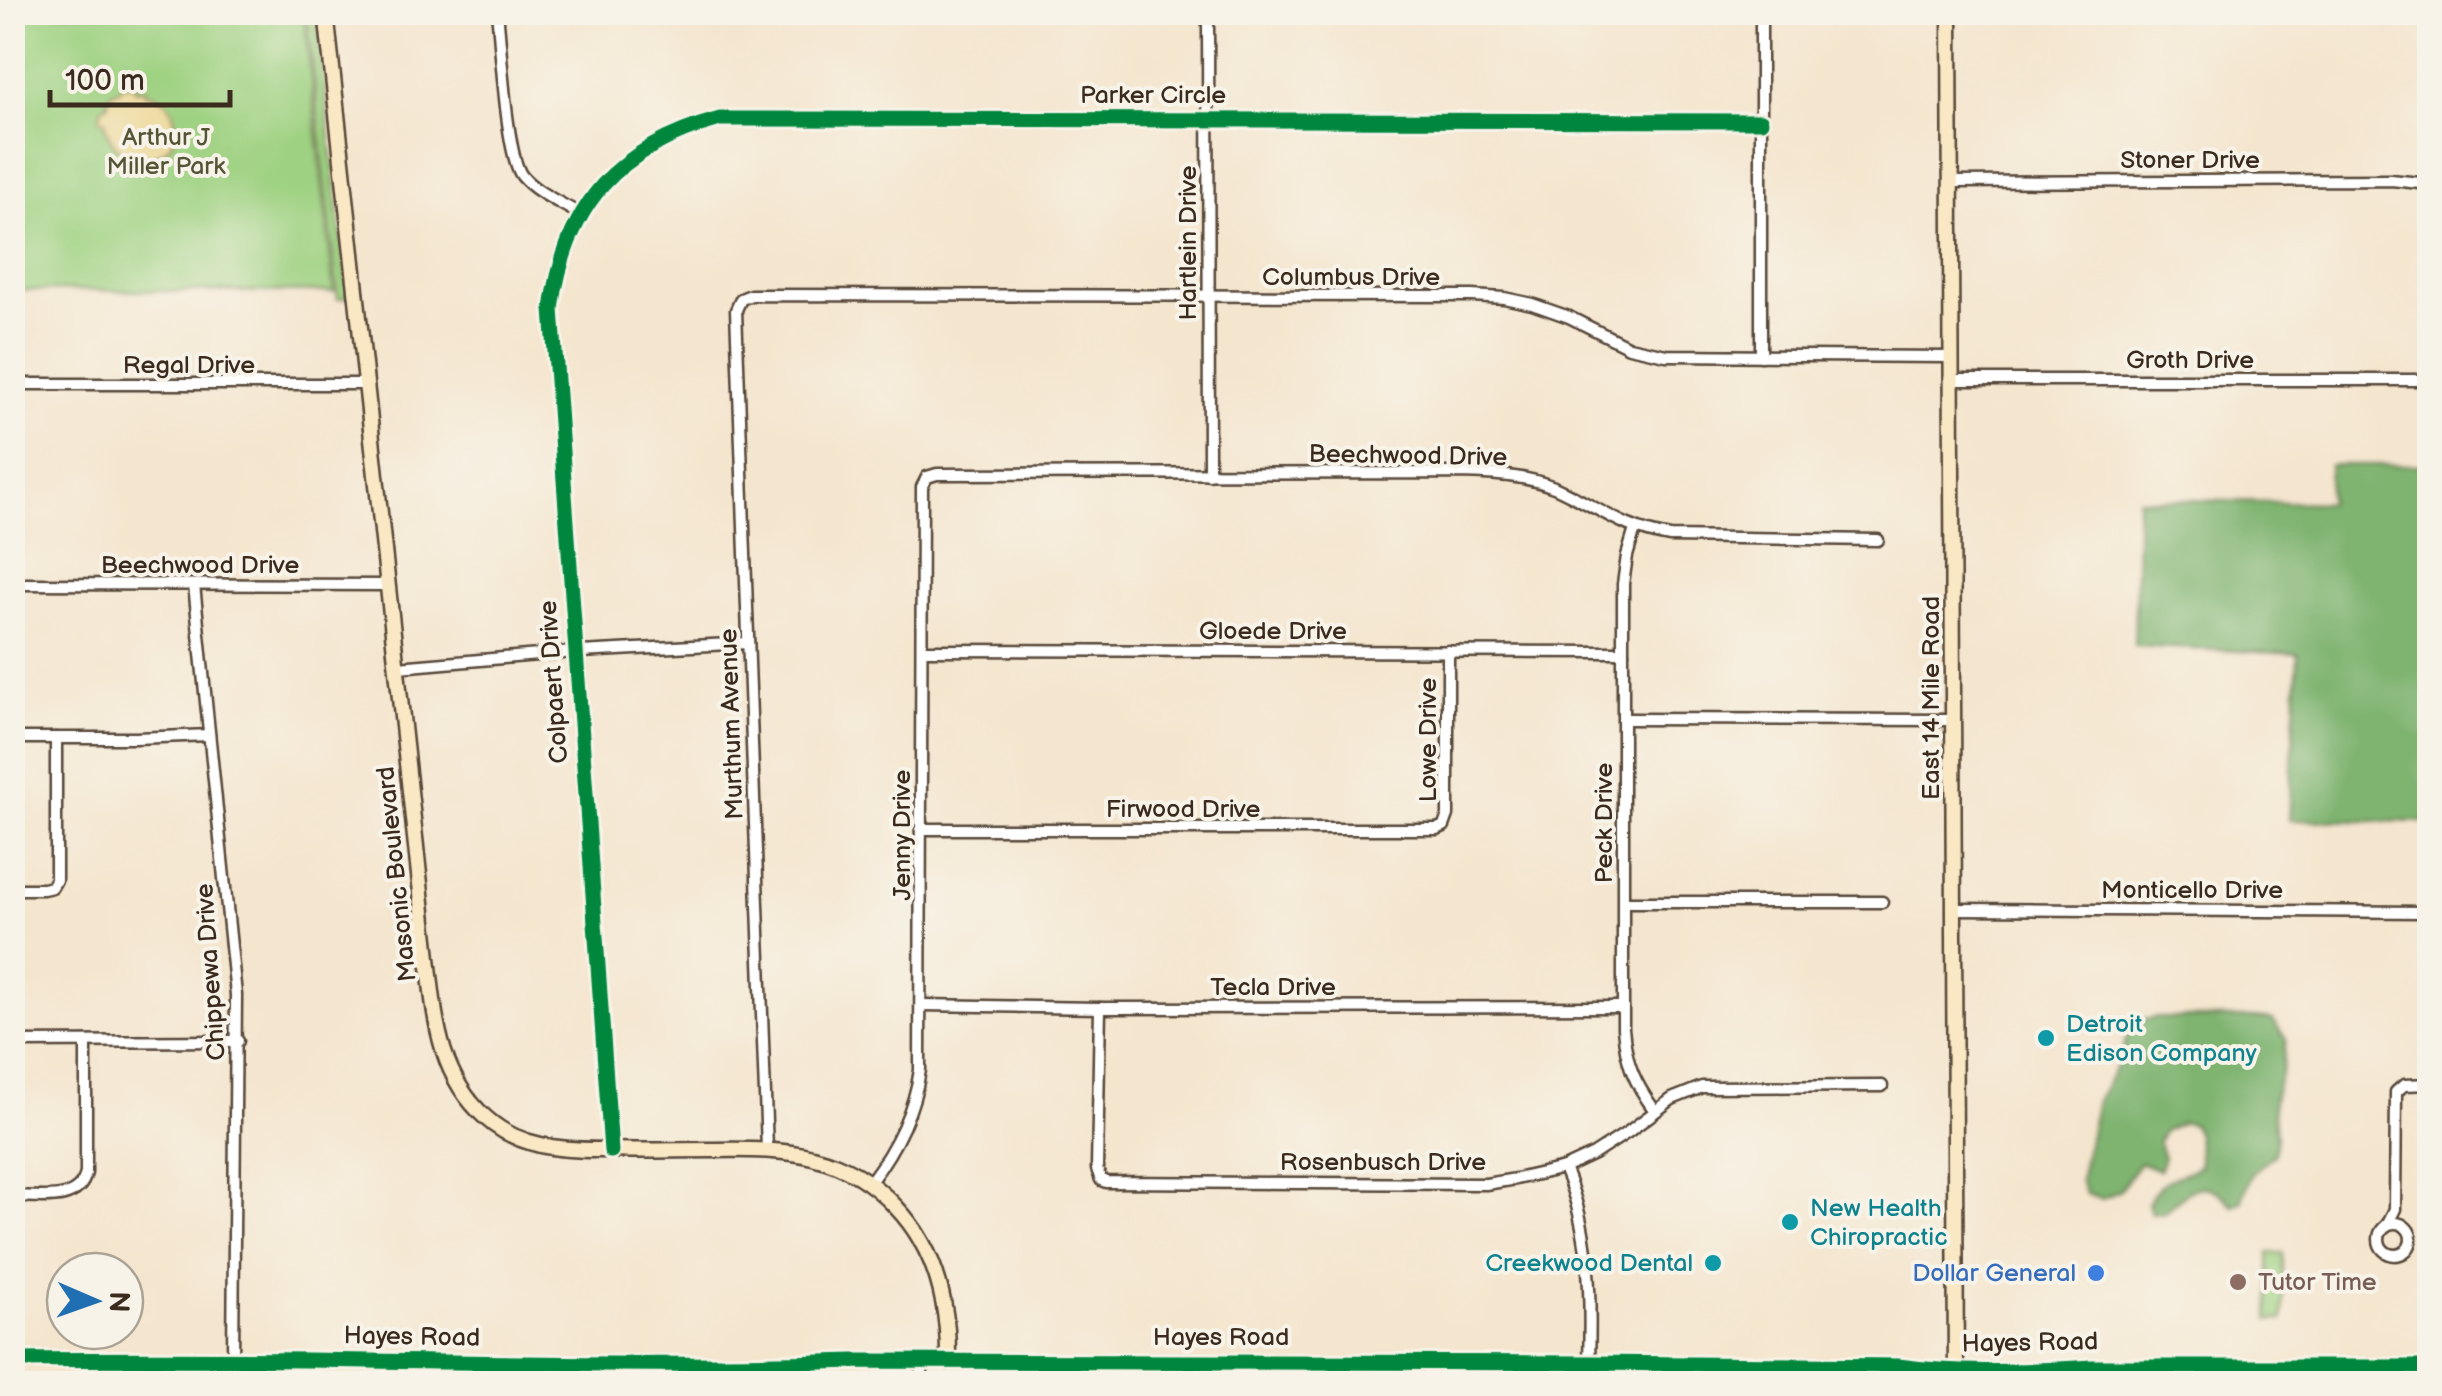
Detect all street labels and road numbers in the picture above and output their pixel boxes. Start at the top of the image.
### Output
street label: Parker Circle [1080,80,1226,111]
street label: Stoner Drive [2120,145,2260,176]
street label: Hartlein Drive [1173,165,1204,321]
street label: Columbus Drive [1262,262,1440,293]
street label: Groth Drive [2126,345,2254,376]
street label: Regal Drive [123,350,255,381]
street label: Beechwood Drive [1308,439,1508,473]
street label: Beechwood Drive [101,550,299,581]
street label: East 14 Mile Road [1916,596,1947,800]
street label: Colpaert Drive [533,599,575,765]
street label: Gloede Drive [1199,616,1347,647]
street label: Murthum Avenue [713,628,751,820]
street label: Lowe Drive [1413,678,1444,802]
street label: Peck Drive [1589,763,1620,883]
street label: Masonic Boulevard [370,765,424,983]
street label: Jenny Drive [887,769,918,900]
street label: Firwood Drive [1106,794,1260,825]
street label: Monticello Drive [2101,875,2283,906]
street label: Chippewa Drive [189,882,233,1062]
street label: Tecla Drive [1210,972,1336,1003]
street label: Rosenbusch Drive [1280,1147,1486,1178]
street label: Hayes Road [343,1320,481,1354]
street label: Hayes Road [1153,1322,1289,1353]
street label: Hayes Road [1961,1326,2099,1360]

